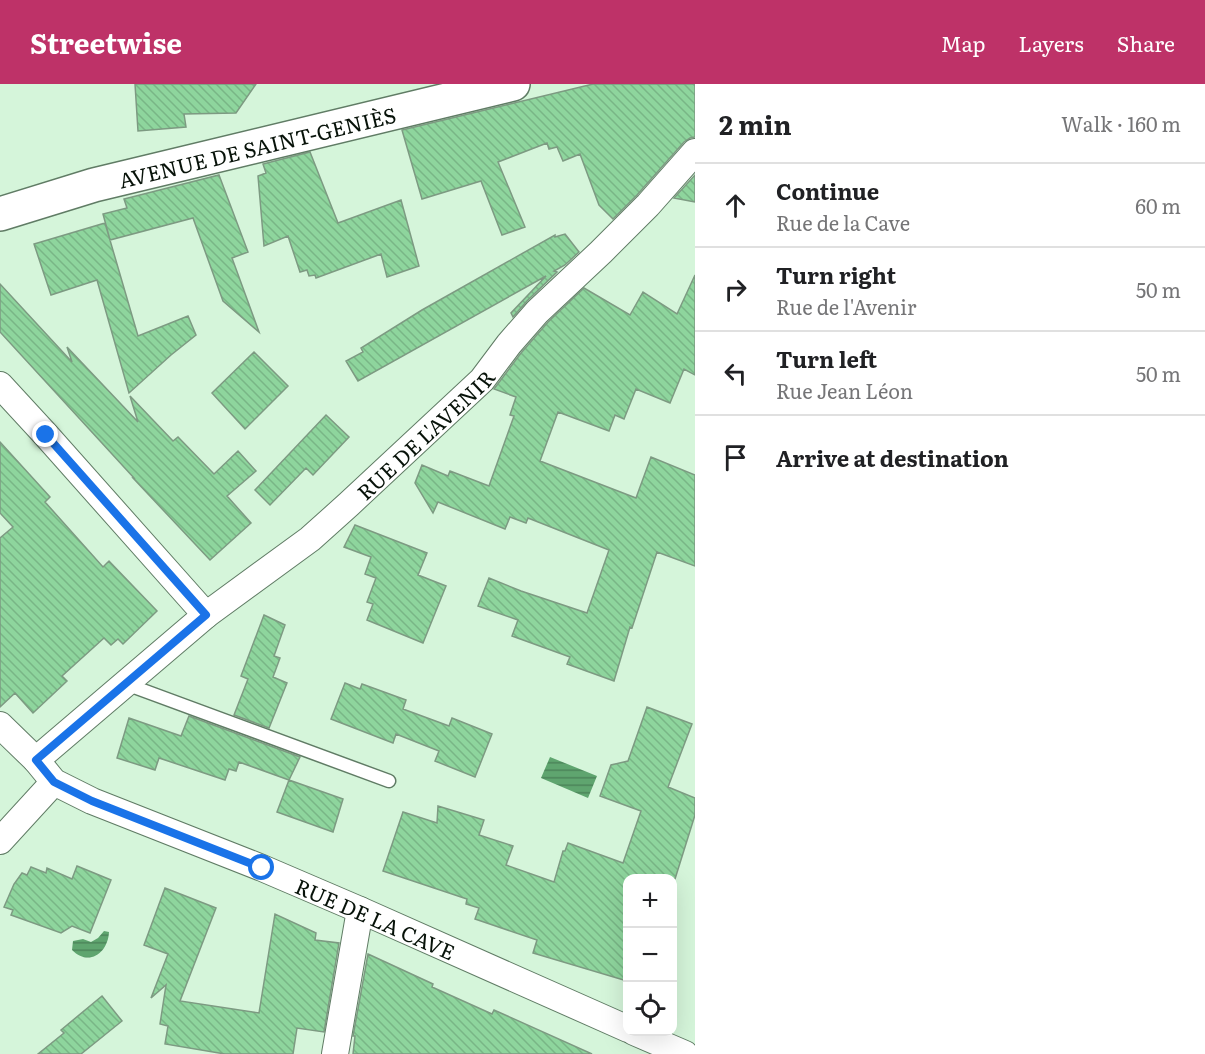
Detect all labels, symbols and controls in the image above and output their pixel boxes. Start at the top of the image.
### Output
text: Streetwise [30,21,182,63]
text: Map [941,27,986,58]
text: Layers [1019,27,1084,58]
text: Share [1117,27,1175,58]
street label: AVENUE DE SAINT-GENIÈS [115,97,399,194]
text: 2 min [719,104,792,143]
text: Walk · 160 m [1061,108,1181,138]
text: Continue [776,174,879,207]
icon: ahead [719,189,752,222]
text: 60 m [1135,190,1181,220]
text: Rue de la Cave [776,207,910,237]
text: Turn right [776,258,896,291]
icon: right [719,273,752,306]
text: 50 m [1136,274,1181,304]
text: Rue de l'Avenir [776,291,916,321]
text: Turn left [776,342,877,375]
icon: left [719,357,752,390]
text: 50 m [1136,358,1181,388]
street label: RUE DE L'AVENIR [349,362,501,506]
text: Rue Jean Léon [776,375,913,405]
route end [32,421,58,447]
icon: arrive [719,441,752,474]
text: Arrive at destination [776,441,1009,474]
route start [248,854,274,880]
street label: RUE DE LA CAVE [291,869,461,966]
map controls [623,874,677,1036]
button: + [623,874,677,928]
button: − [623,928,677,982]
button: locate [623,982,677,1036]

